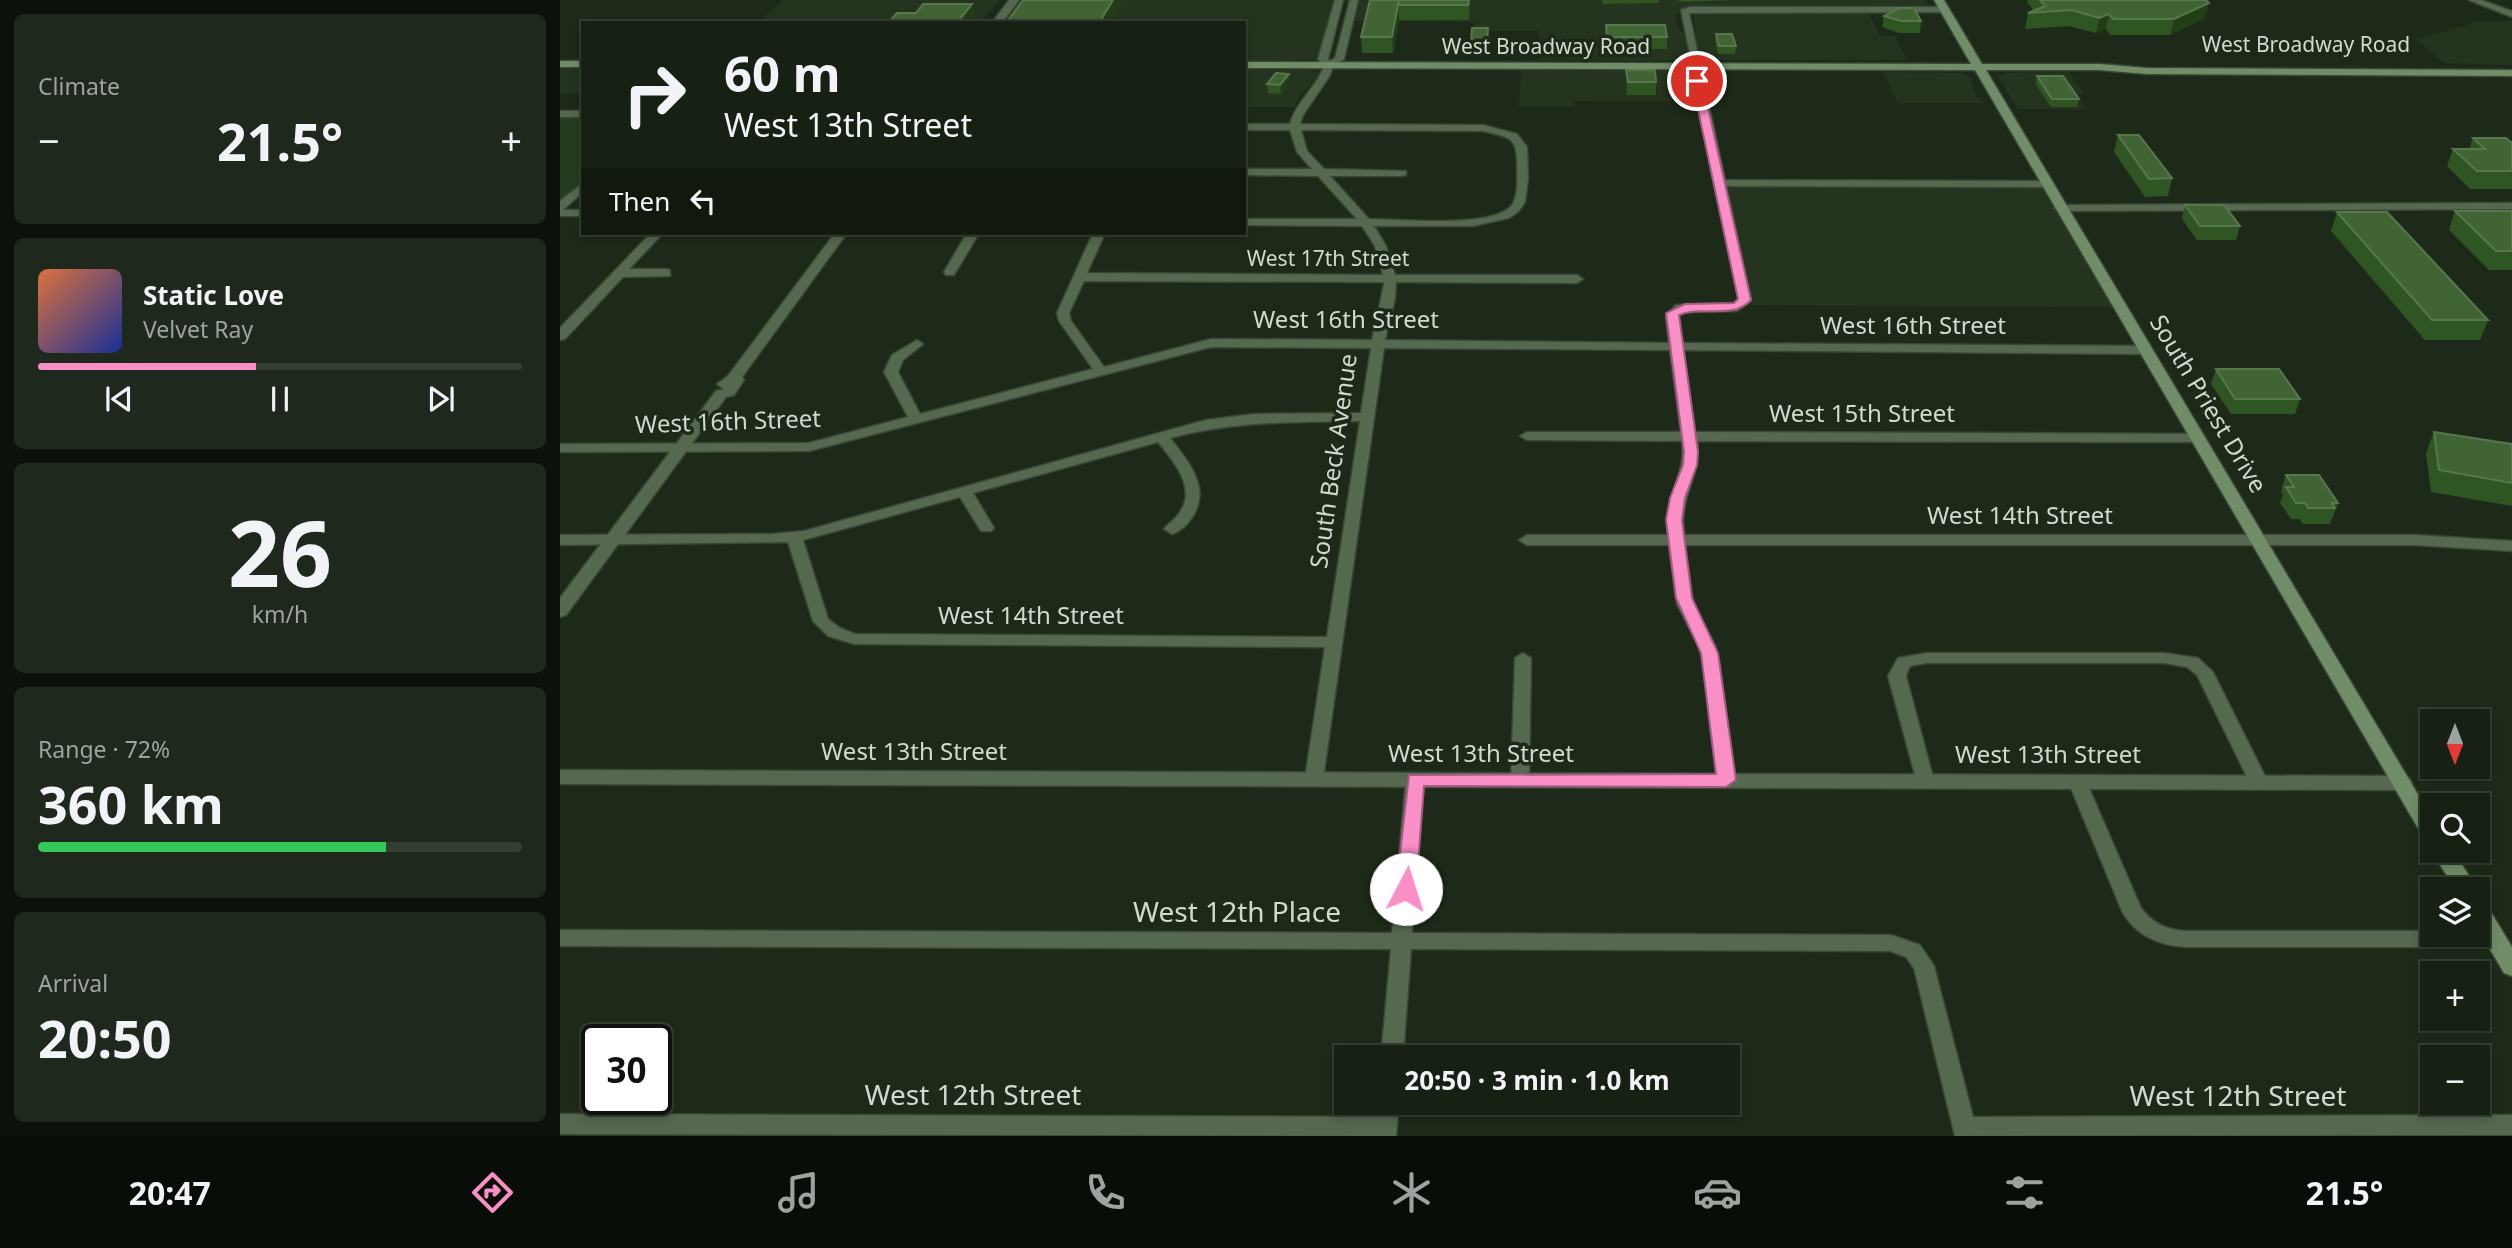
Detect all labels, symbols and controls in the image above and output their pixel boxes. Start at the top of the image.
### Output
street label: West Broadway Road [2202,30,2410,58]
street label: West Broadway Road [1442,32,1650,60]
text: 60 m [724,40,841,106]
icon: right [609,49,700,140]
pin [1667,51,1727,111]
icon: arrive [1678,62,1716,100]
text: Climate [38,70,120,102]
text: West 13th Street [724,103,972,146]
text: 21.5° [217,105,343,176]
text: − [38,114,60,166]
text: + [500,114,522,166]
icon: left [684,182,722,220]
text: Then [609,183,670,219]
street label: West 17th Street [1247,244,1410,272]
text: Static Love [143,277,284,313]
street label: West 16th Street [1253,302,1439,335]
street label: West 16th Street [1820,308,2006,341]
street label: South Priest Drive [2143,308,2275,498]
text: Velvet Ray [143,313,253,345]
street label: South Beck Avenue [1301,351,1364,570]
icon: previous [100,380,138,418]
icon: pause [261,380,299,418]
icon: next [422,380,460,418]
street label: West 15th Street [1769,396,1955,429]
street label: West 16th Street [634,401,822,440]
text: 26 [228,490,332,614]
street label: West 14th Street [1927,498,2113,531]
text: km/h [252,598,308,630]
street label: West 14th Street [938,598,1124,631]
north arrow [2420,709,2490,779]
map controls [2420,709,2490,1115]
text: Range · 72% [38,733,170,765]
street label: West 13th Street [821,734,1007,767]
street label: West 13th Street [1388,736,1574,769]
street label: West 13th Street [1955,737,2141,770]
text: 360 km [38,768,224,839]
button: search [2420,793,2490,863]
position arrow [1369,852,1443,926]
button: layers [2420,877,2490,947]
street label: West 12th Place [1133,892,1341,930]
button: + [2420,961,2490,1031]
text: Arrival [38,967,108,999]
text: 20:50 [38,1002,172,1073]
speed limit sign: 30 [581,1024,672,1115]
button: − [2420,1045,2490,1115]
text: 20:50 · 3 min · 1.0 km [1404,1062,1670,1098]
street label: West 12th Street [865,1075,1081,1113]
street label: West 12th Street [2130,1076,2346,1114]
icon: directions [468,1168,517,1217]
icon: music [774,1168,823,1217]
icon: phone [1081,1168,1130,1217]
icon: climate [1387,1168,1436,1217]
icon: car [1693,1168,1742,1217]
icon: filters [2000,1168,2049,1217]
text: 20:47 [129,1171,211,1214]
text: 21.5° [2306,1171,2383,1214]

